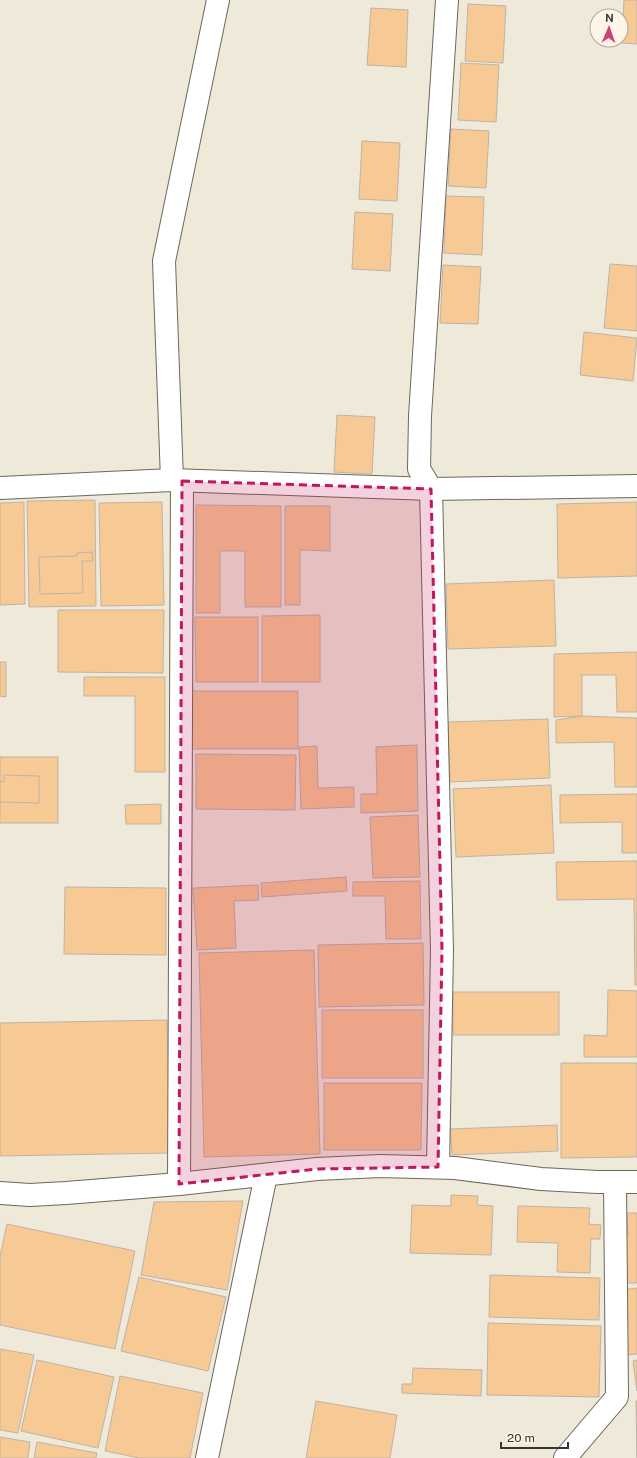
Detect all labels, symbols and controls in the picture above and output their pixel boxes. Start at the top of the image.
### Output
north arrow [589,8,629,48]
text: N [605,12,614,24]
scale bar [501,1424,568,1450]
text: 20 m [507,1431,535,1445]

